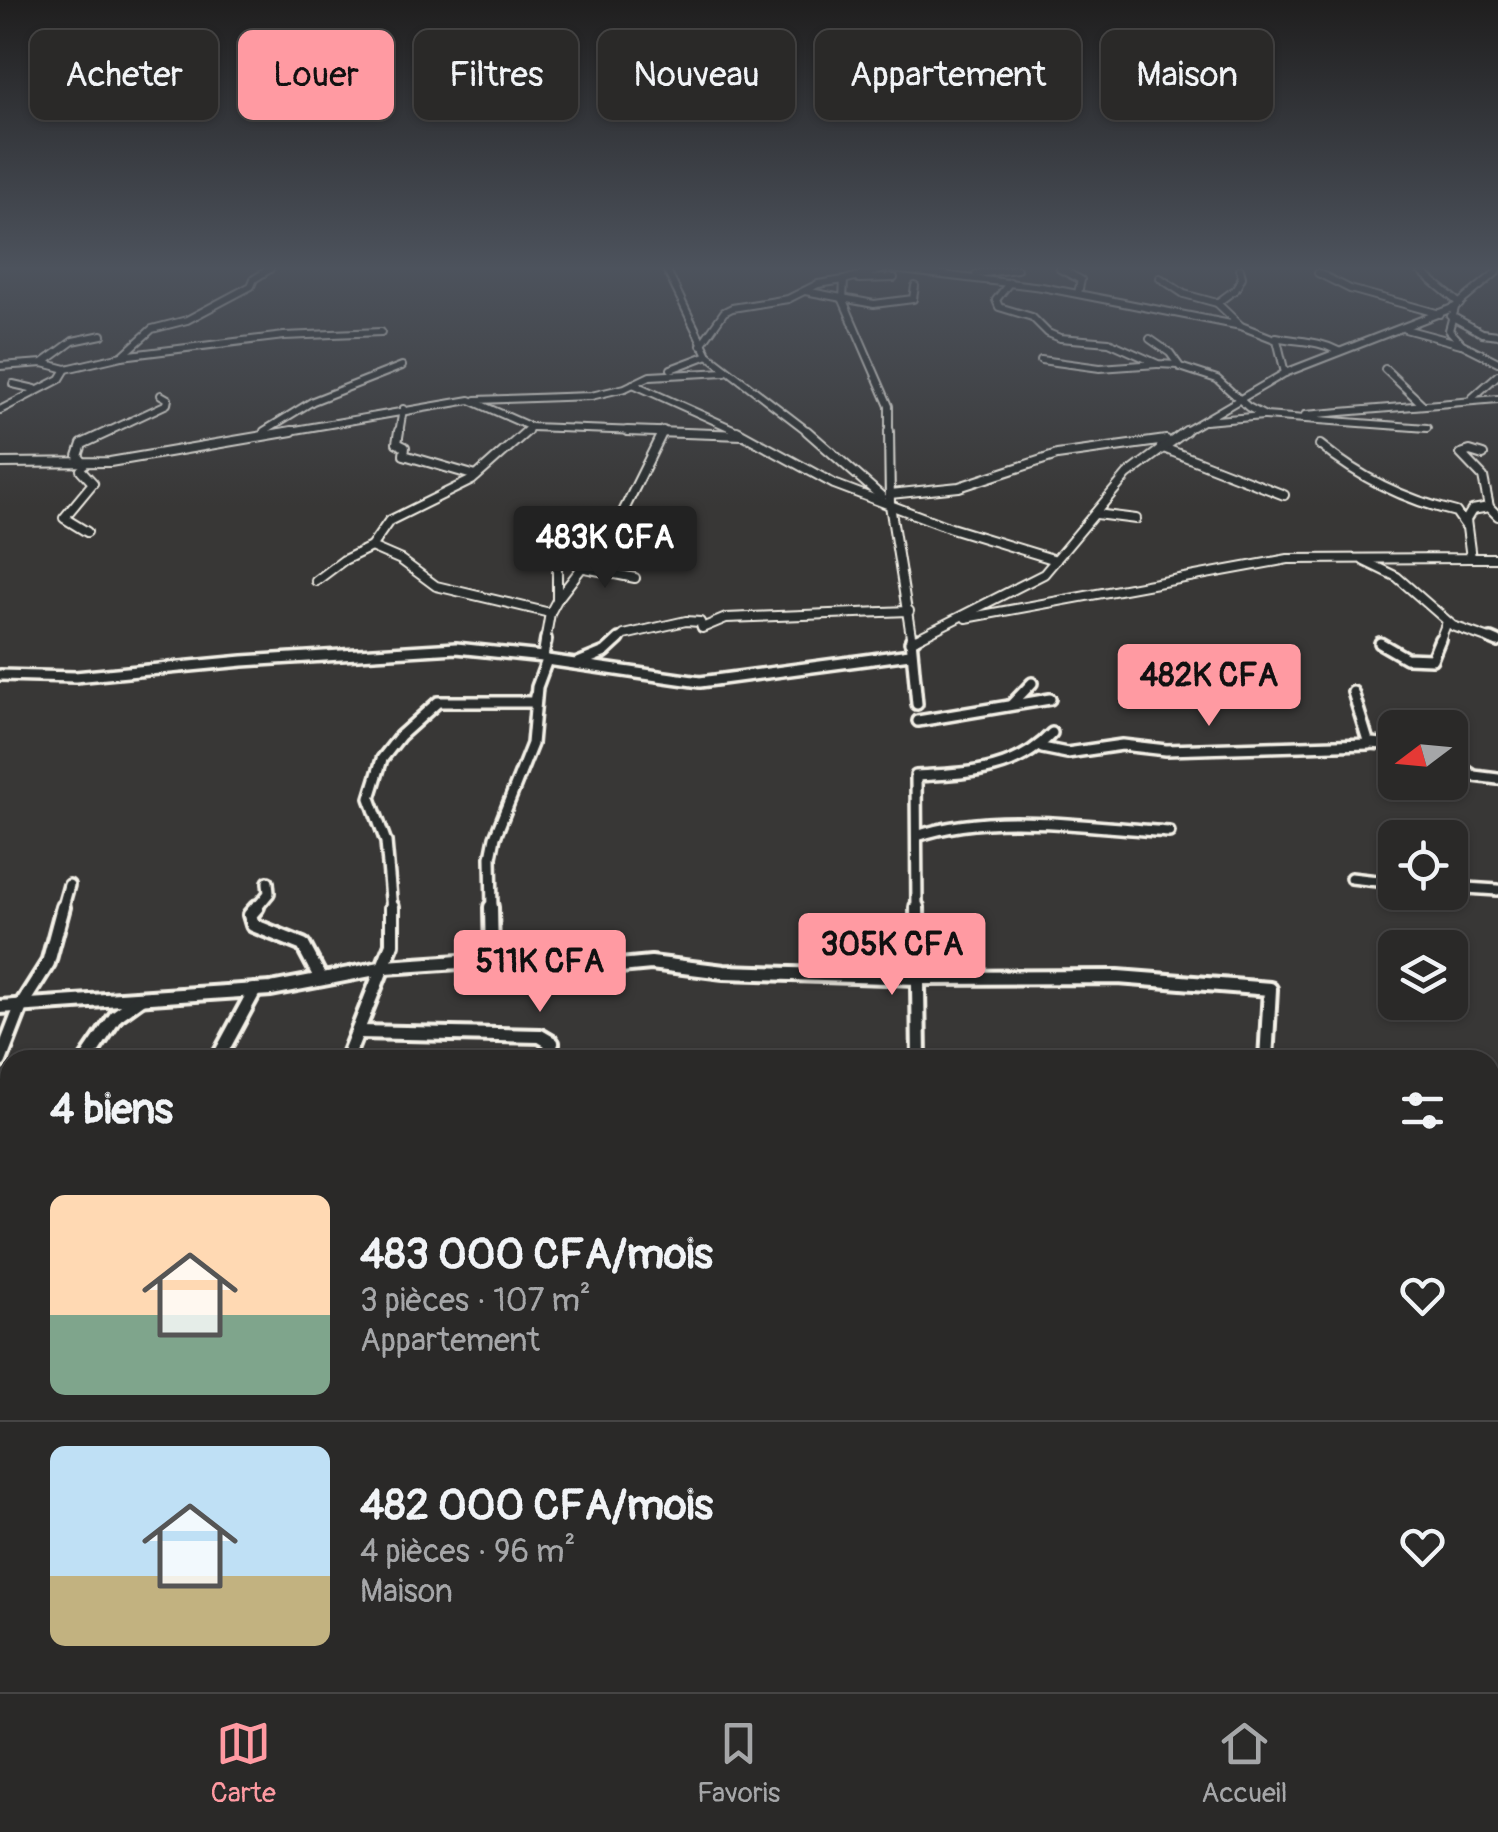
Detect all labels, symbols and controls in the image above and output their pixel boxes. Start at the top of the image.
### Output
chip: Acheter [30,30,218,120]
chip: Louer [238,30,394,120]
chip: Filtres [414,30,578,120]
chip: Nouveau [598,30,795,120]
chip: Appartement [815,30,1081,120]
chip: Maison [1101,30,1273,120]
pin: 483K CFA [502,506,708,591]
text: 483K CFA [536,518,674,558]
pin: 482K CFA [1106,644,1312,729]
text: 482K CFA [1140,656,1278,696]
north arrow [1378,710,1468,800]
map controls [1378,710,1468,1020]
button: locate [1378,820,1468,910]
pin: 305K CFA [789,913,995,998]
text: 305K CFA [820,925,964,965]
pin: 511K CFA [437,930,643,1015]
button: layers [1378,930,1468,1020]
text: 511K CFA [476,942,604,982]
icon: filters [1395,1083,1450,1138]
text: 4 biens [50,1084,173,1136]
text: 483 000 CFA/mois [360,1229,713,1281]
icon: home [130,1235,250,1355]
icon: heart [1395,1268,1450,1323]
text: 3 pièces · 107 m² [360,1281,591,1321]
text: Appartement [360,1321,540,1361]
text: 482 000 CFA/mois [360,1480,713,1532]
icon: home [130,1486,250,1606]
icon: heart [1395,1519,1450,1574]
text: 4 pièces · 96 m² [360,1532,575,1572]
text: Maison [360,1572,453,1612]
tab: Carte [211,1716,276,1811]
tab: Favoris [697,1716,780,1811]
tab: Accueil [1201,1716,1287,1811]

